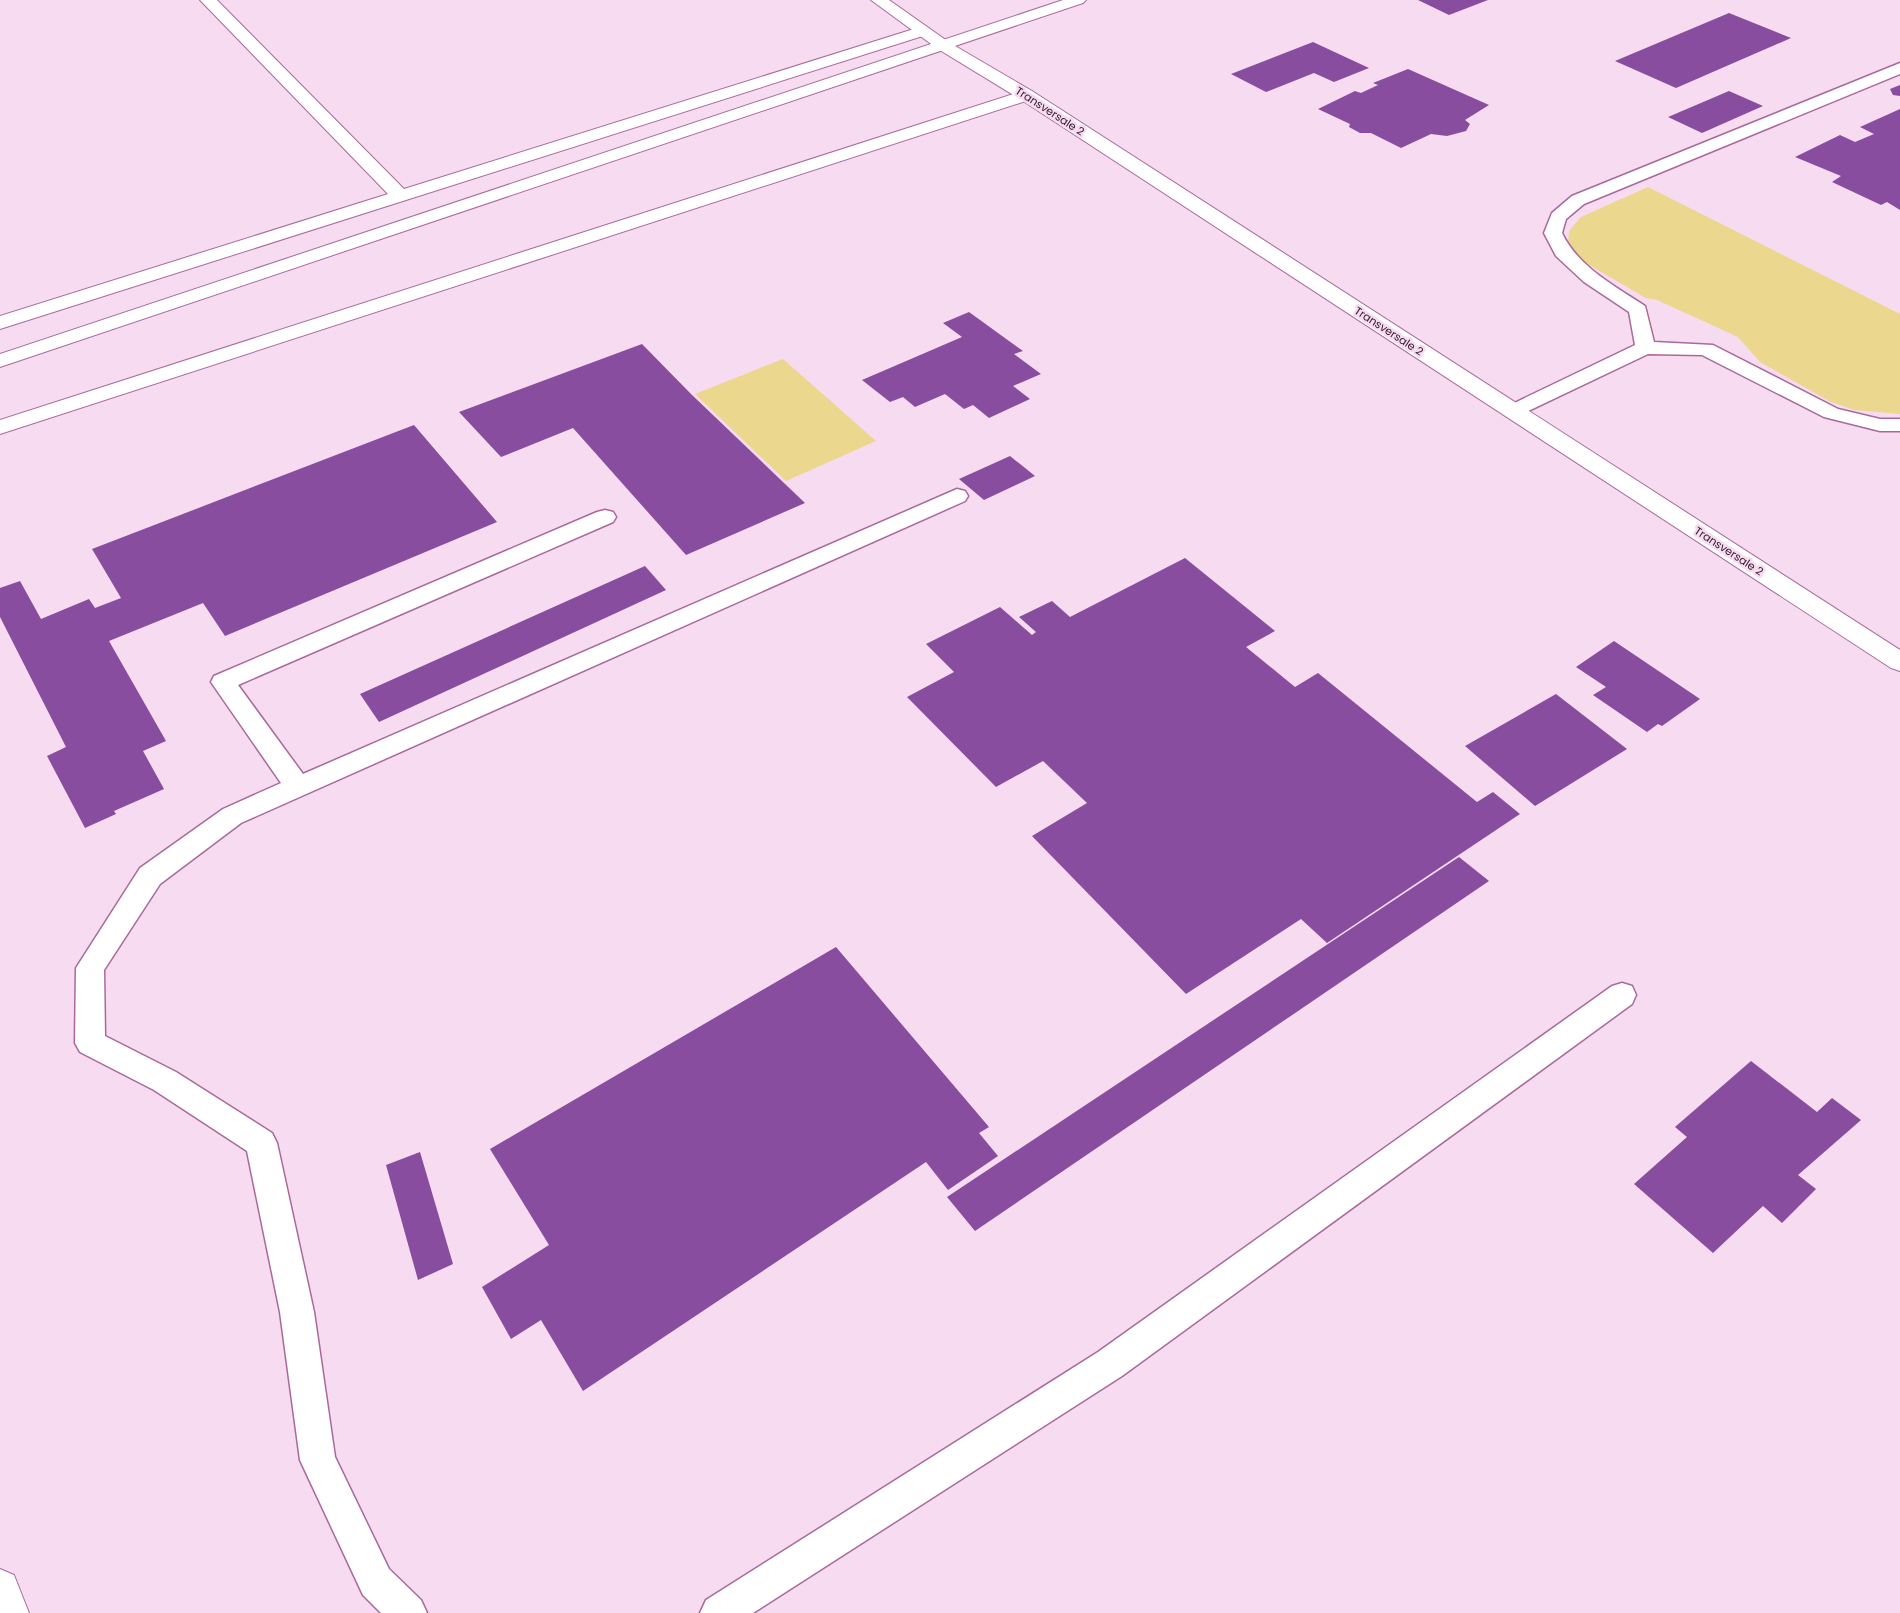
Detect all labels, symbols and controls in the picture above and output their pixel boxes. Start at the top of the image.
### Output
street label: Transversale 2 [1012,83,1088,139]
street label: Transversale 2 [1351,303,1427,359]
street label: Transversale 2 [1691,523,1767,579]

